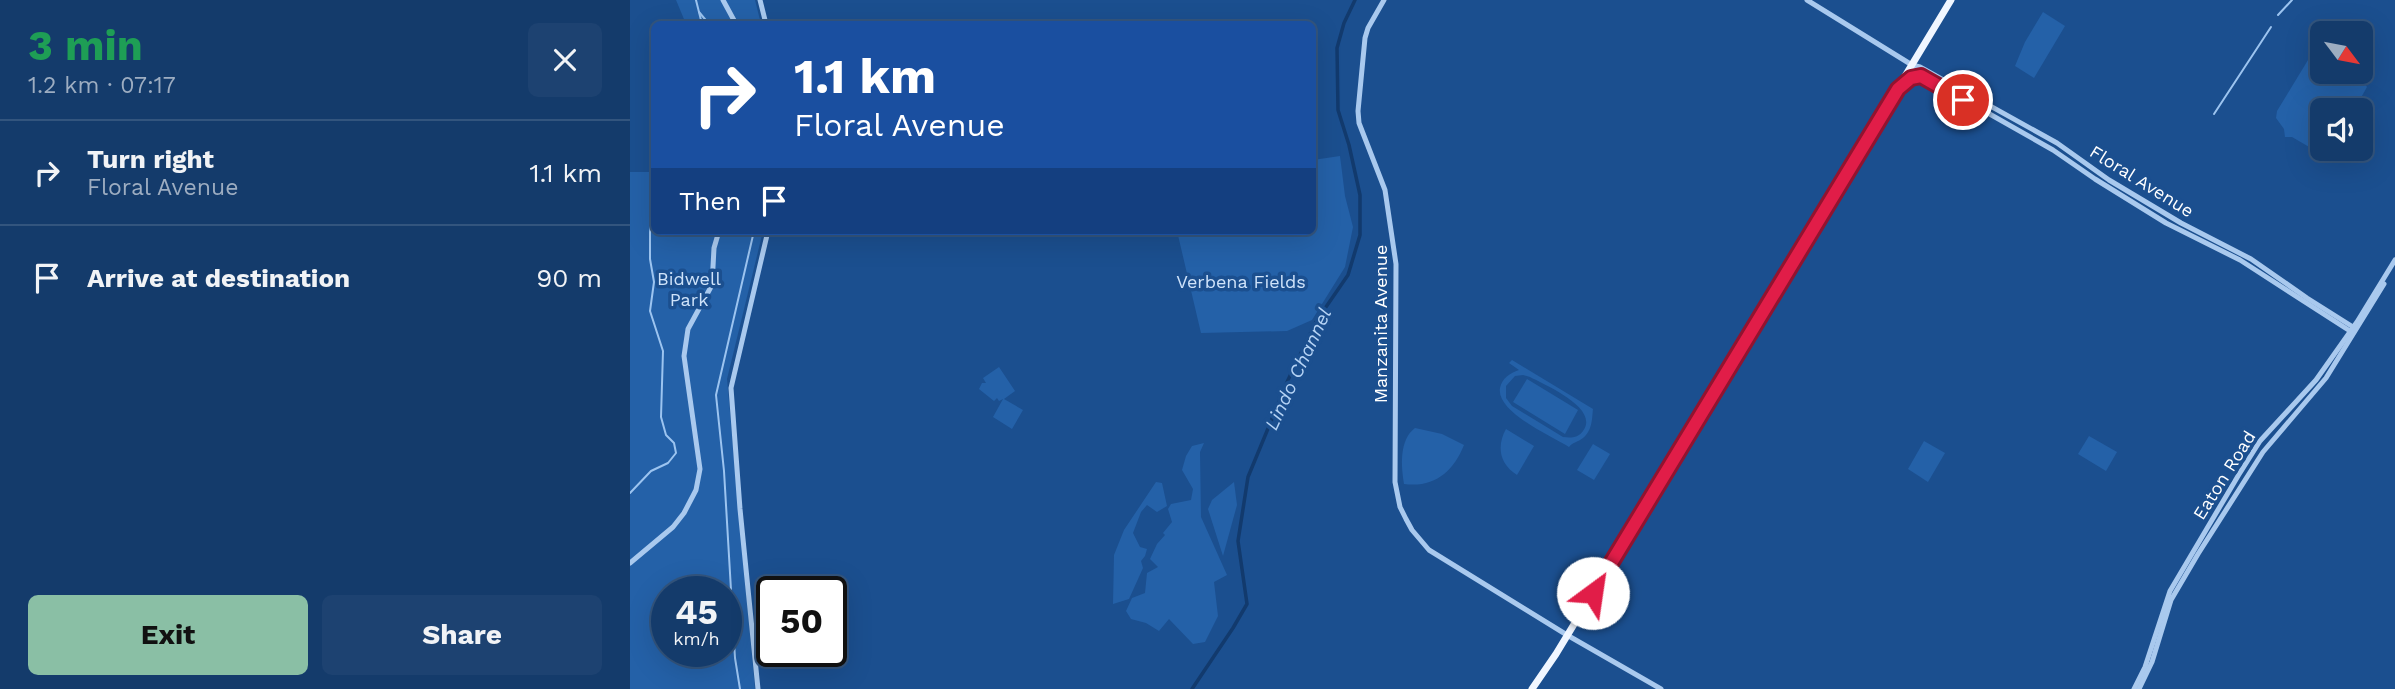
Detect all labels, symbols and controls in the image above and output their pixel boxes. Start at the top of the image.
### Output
text: 3 min [28,21,143,70]
north arrow [2310,21,2373,84]
map controls [2310,21,2373,161]
button: close [528,23,602,97]
text: 1.1 km [794,47,936,105]
icon: right [679,49,770,140]
pin [1933,70,1993,130]
text: 1.2 km · 07:17 [28,72,176,99]
icon: arrive [1944,81,1982,119]
button: sound [2310,98,2373,161]
text: Floral Avenue [794,106,1005,144]
street label: Floral Avenue [2086,141,2198,221]
text: Turn right [87,144,214,174]
icon: right [28,154,66,192]
text: 1.1 km [529,158,602,188]
text: Floral Avenue [87,174,238,201]
icon: arrive [755,182,793,220]
text: Then [679,186,741,216]
street label: Manzanita Avenue [1370,245,1391,403]
icon: arrive [28,259,66,297]
text: Arrive at destination [87,263,350,293]
text: 90 m [536,263,602,293]
park label: Bidwell Park [657,268,721,310]
park label: Verbena Fields [1176,271,1306,292]
water label: Lindo Channel [1260,304,1336,434]
street label: Eaton Road [2188,427,2260,523]
position arrow [1556,556,1630,630]
speed limit sign: 50 [756,576,847,667]
text: 45 [675,591,718,633]
button: Exit [28,595,308,675]
button: Share [322,595,602,675]
text: km/h [673,628,720,649]

